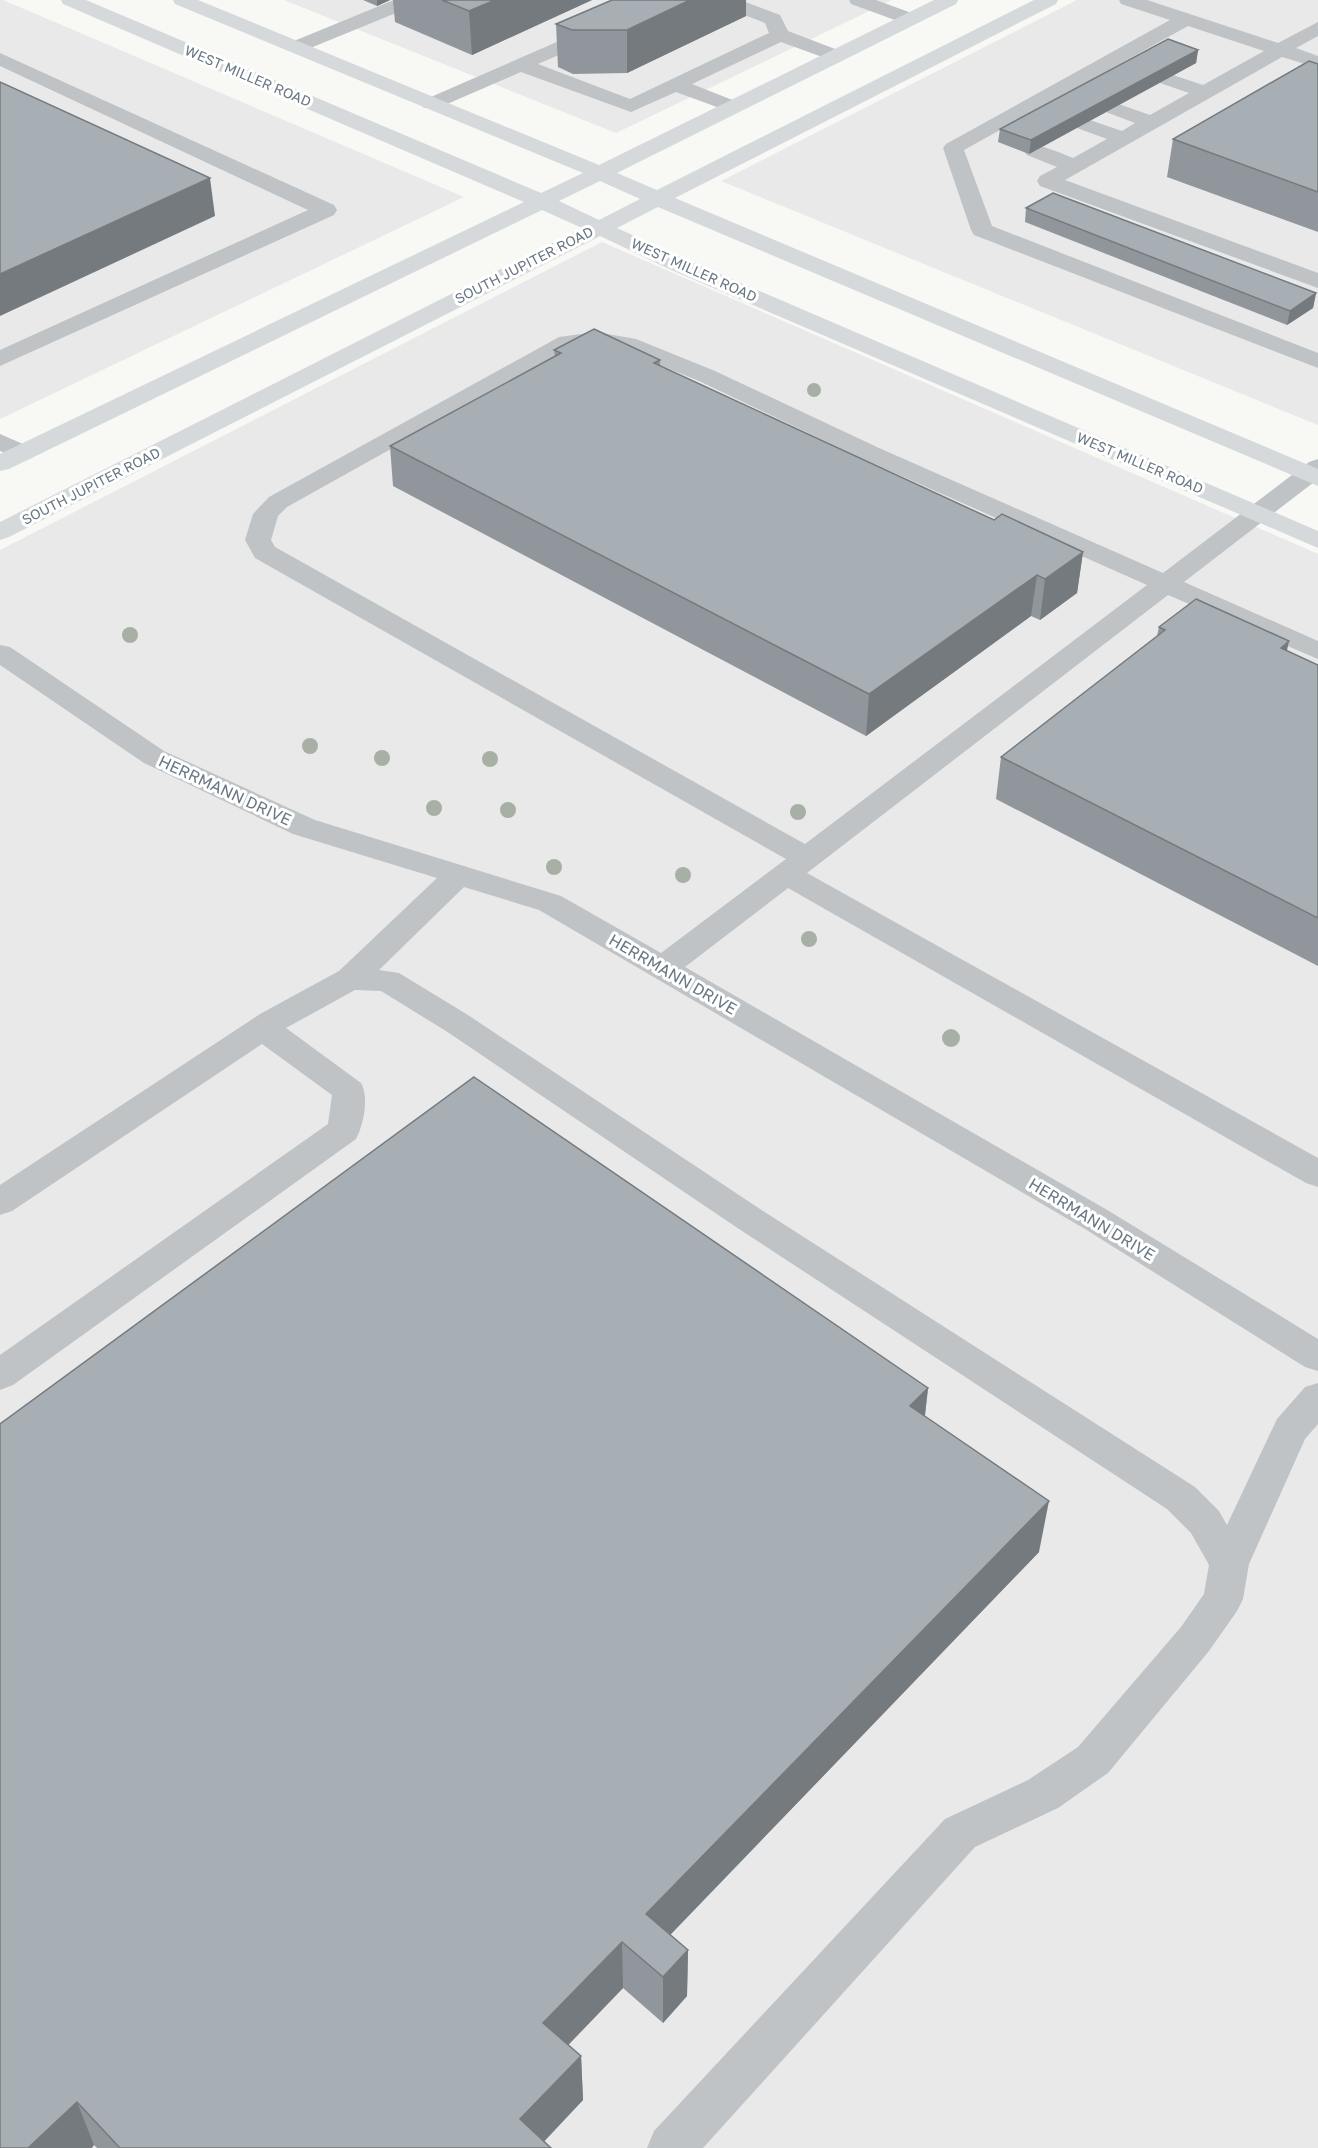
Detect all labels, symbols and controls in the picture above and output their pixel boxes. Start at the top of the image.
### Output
street label: WEST MILLER ROAD [182,41,314,110]
street label: SOUTH JUPITER ROAD [452,222,596,307]
street label: WEST MILLER ROAD [629,234,760,305]
street label: WEST MILLER ROAD [1074,428,1206,497]
street label: SOUTH JUPITER ROAD [19,443,163,528]
street label: HERRMANN DRIVE [155,750,295,830]
street label: HERRMANN DRIVE [606,929,740,1019]
street label: HERRMANN DRIVE [1025,1173,1159,1265]

